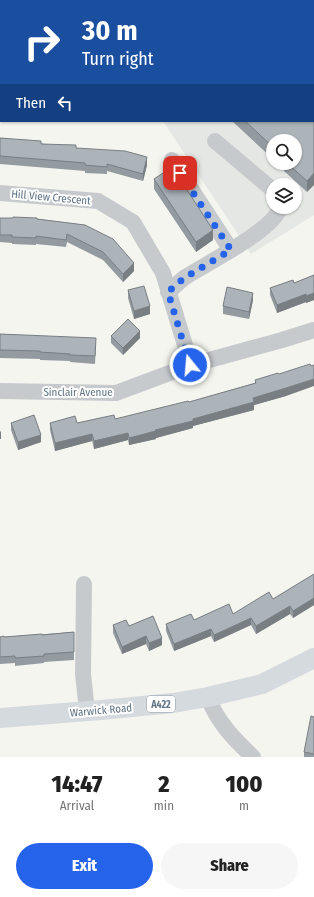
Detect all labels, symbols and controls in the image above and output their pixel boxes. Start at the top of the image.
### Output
text: 30 m [82,14,138,47]
icon: right [16,16,68,68]
text: Turn right [82,48,154,70]
icon: left [54,92,76,114]
text: Then [16,94,46,112]
map controls [266,134,302,214]
button: search [266,134,302,170]
pin [163,156,197,190]
icon: arrive [169,162,191,184]
button: layers [266,178,302,214]
street label: Hill View Crescent [11,188,92,207]
position arrow [169,344,211,386]
street label: Sinclair Avenue [43,386,113,399]
road number: A422 [147,696,175,712]
street label: Warwick Road [69,701,133,720]
text: 14:47 [52,770,102,798]
text: 2 [158,770,170,798]
text: 100 [225,770,262,798]
text: Arrival [60,798,94,813]
text: min [154,798,174,813]
text: m [239,798,249,813]
button: Exit [16,843,153,889]
button: Share [161,843,298,889]

